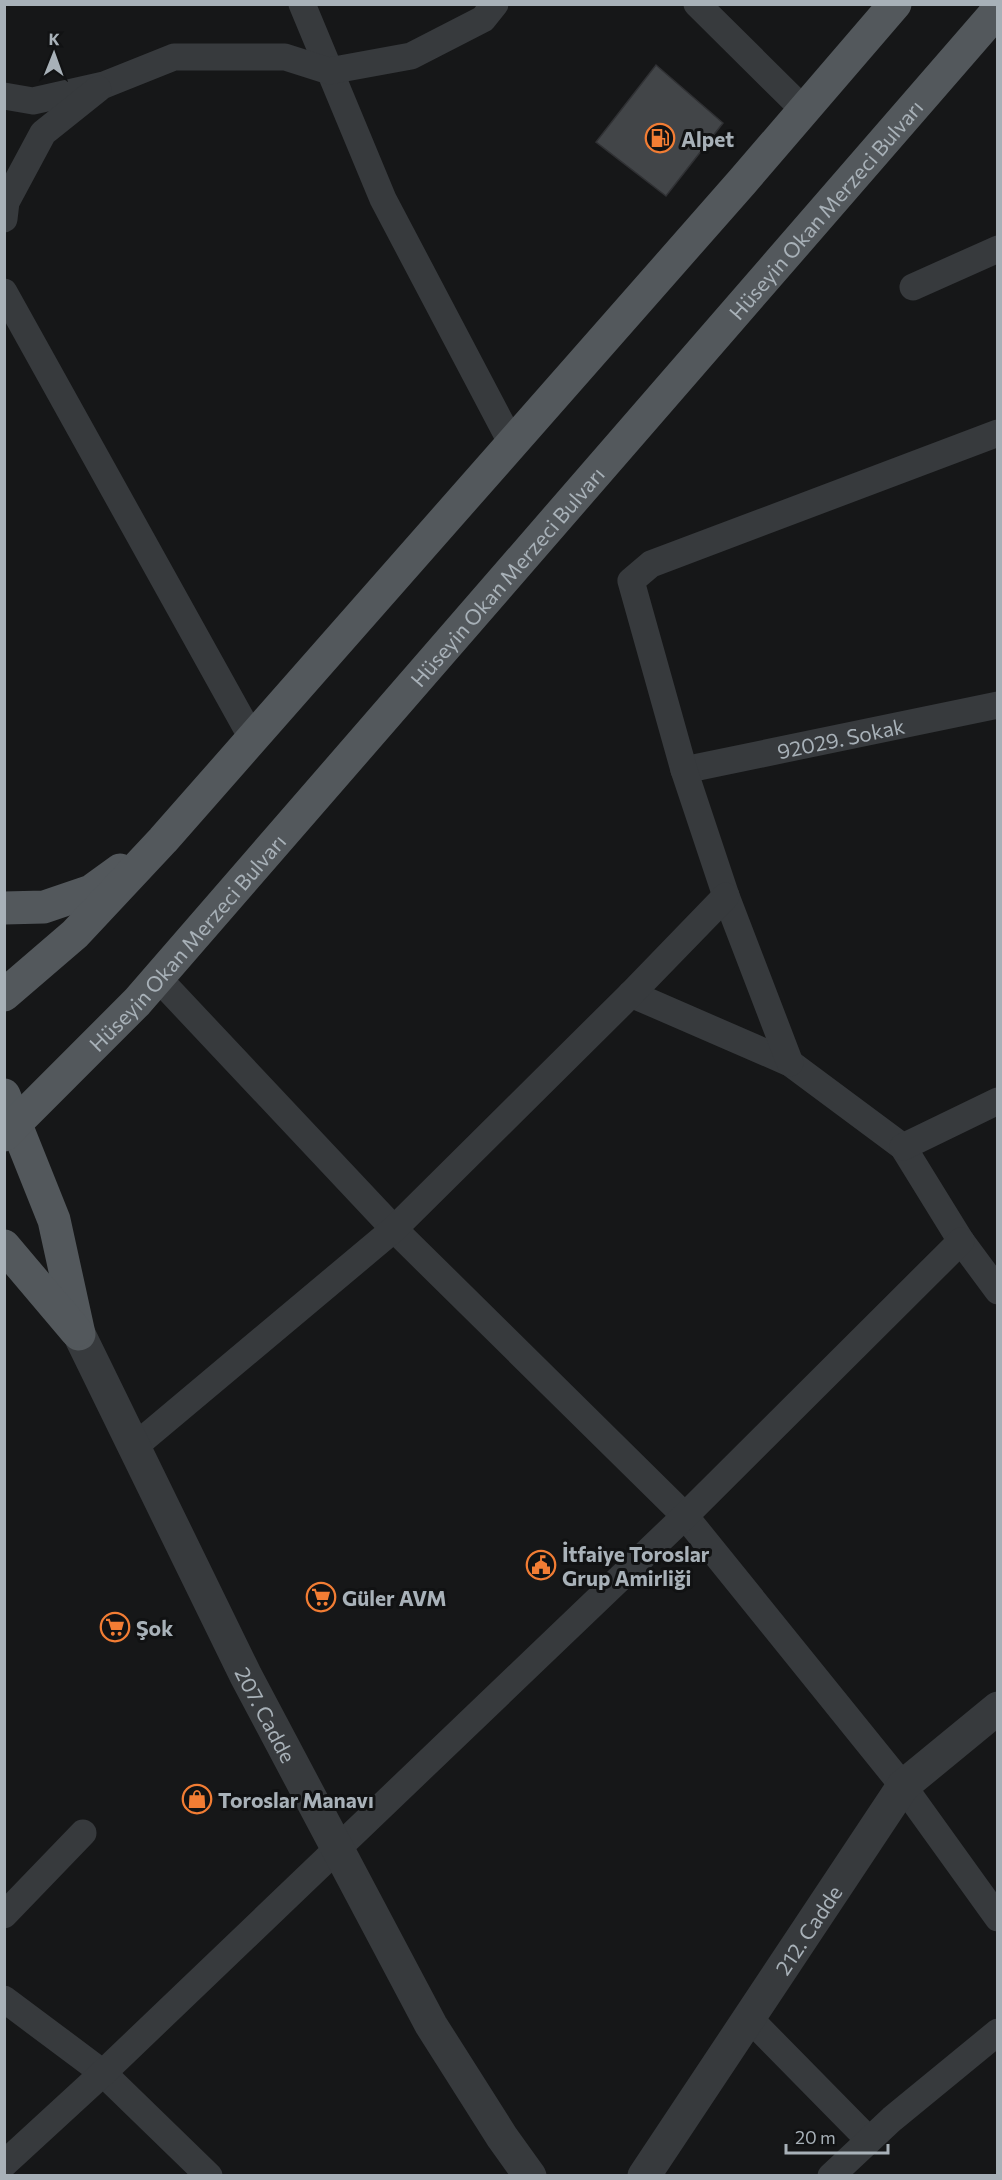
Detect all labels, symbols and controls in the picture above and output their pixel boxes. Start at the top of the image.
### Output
north arrow [24,24,84,84]
text: K [49,29,60,48]
street label: Hüseyin Okan Merzeci Bulvarı [723,94,927,324]
fuel station icon: Alpet [644,122,676,154]
place label: Alpet [681,126,734,151]
street label: Hüseyin Okan Merzeci Bulvarı [405,461,609,691]
street label: 92029. Sokak [775,712,907,763]
street label: Hüseyin Okan Merzeci Bulvarı [83,828,290,1056]
place label: İtfaiye Toroslar Grup Amirliği [562,1541,710,1590]
public building icon: İtfaiye Toroslar Grup Amirliği [525,1549,557,1581]
supermarket icon: Güler AVM [305,1581,337,1613]
place label: Güler AVM [342,1585,446,1610]
supermarket icon: Şok [99,1611,131,1643]
place label: Şok [136,1615,173,1640]
street label: 207. Cadde [231,1663,302,1766]
shop icon: Toroslar Manavı [181,1783,213,1815]
place label: Toroslar Manavı [218,1787,374,1812]
street label: 212. Cadde [769,1880,846,1979]
scale bar [786,2117,888,2155]
text: 20 m [795,2126,836,2148]

